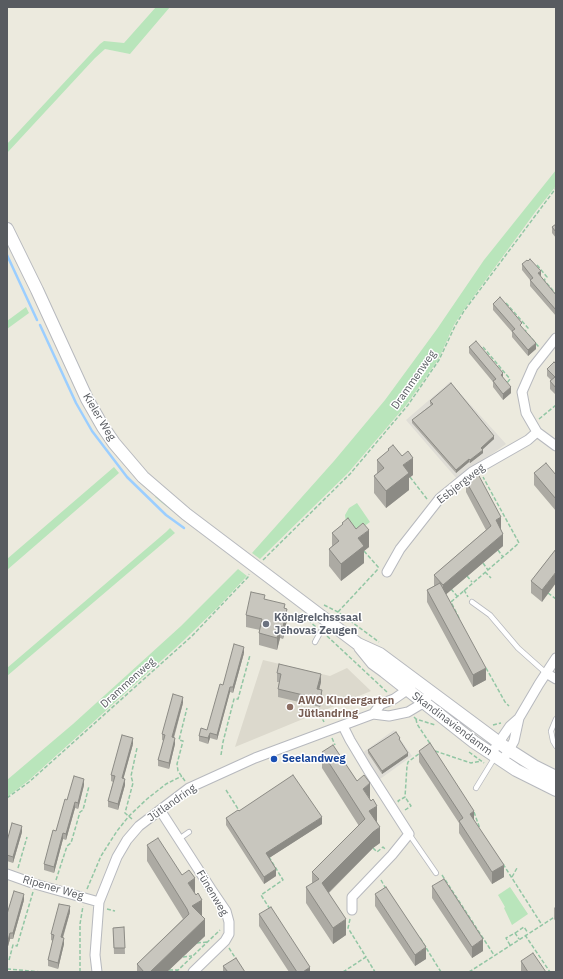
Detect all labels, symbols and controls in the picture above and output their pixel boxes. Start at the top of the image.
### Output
street label: Drammenweg [389,348,439,412]
street label: Kieler Weg [80,391,118,443]
street label: Esbjergweg [435,461,487,507]
place label: Königreichsssaal Jehovas Zeugen [274,611,362,637]
marker: Königreichsssaal Jehovas Zeugen [261,619,271,629]
street label: Drammenweg [98,655,158,711]
street label: Skandinaviendamm [409,689,495,759]
place label: AWO Kindergarten Jütlandring [298,694,394,720]
marker: AWO Kindergarten Jütlandring [285,702,295,712]
place label: Seelandweg [282,752,345,766]
marker: Seelandweg [269,754,279,764]
street label: Jütlandring [145,782,199,824]
street label: Fünenweg [193,868,231,918]
street label: Ripener Weg [21,873,85,903]

